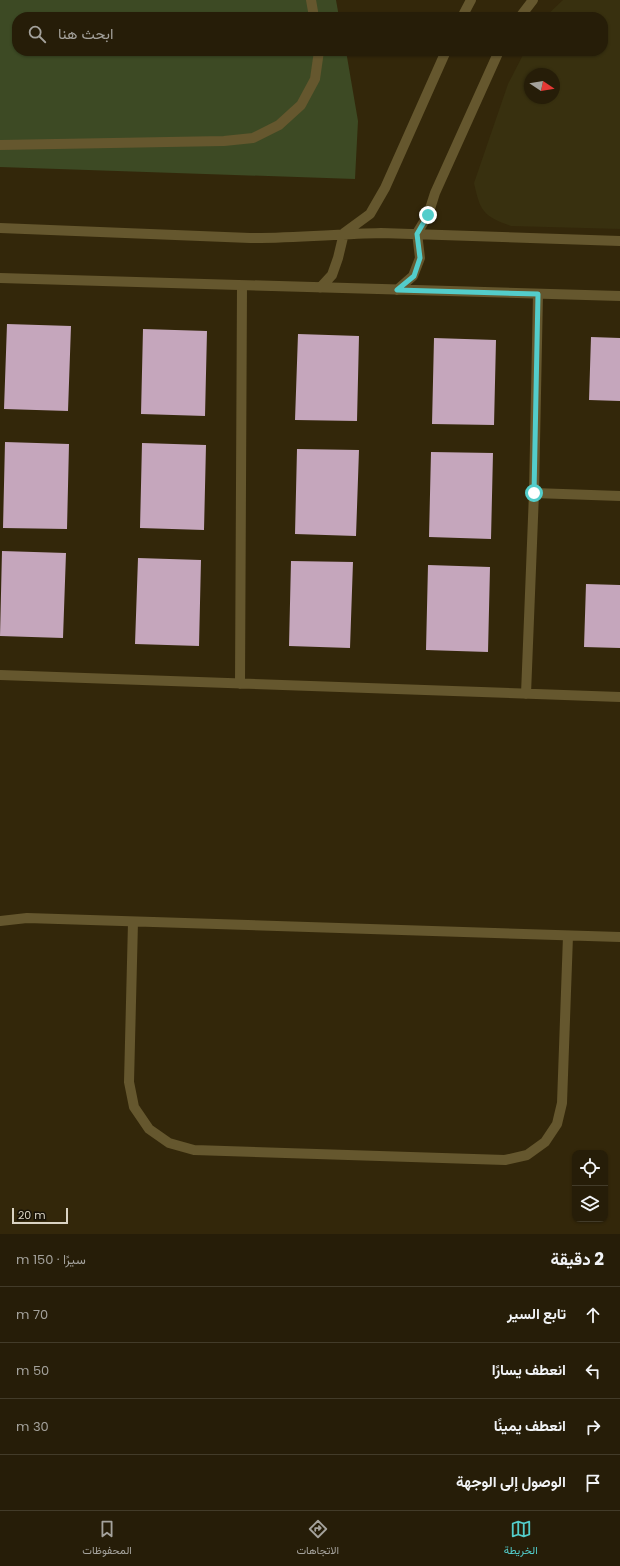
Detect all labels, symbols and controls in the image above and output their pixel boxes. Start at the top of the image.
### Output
search box [12,12,608,56]
icon: search [26,23,48,45]
text: ابحث هنا [58,23,113,44]
north arrow [524,68,560,104]
route end [419,206,437,224]
route start [525,484,543,502]
map controls [572,1150,608,1222]
button: locate [572,1150,608,1186]
button: layers [572,1186,608,1222]
scale bar [12,1206,68,1225]
text: 20 m [18,1207,46,1223]
text: 2 دقيقة [551,1247,604,1271]
text: سيرًا · 150 m [16,1250,86,1269]
text: تابع السير [507,1303,566,1324]
icon: ahead [582,1304,604,1326]
text: 70 m [16,1305,48,1324]
text: انعطف يسارًا [492,1359,566,1380]
icon: left [582,1360,604,1382]
text: 50 m [16,1361,49,1380]
text: انعطف يمينًا [494,1415,566,1436]
icon: right [582,1416,604,1438]
text: 30 m [16,1417,49,1436]
text: الوصول إلى الوجهة [456,1471,566,1492]
icon: arrive [582,1472,604,1494]
tab: المحفوظات [82,1518,132,1560]
tab: الاتجاهات [296,1518,339,1560]
tab: الخريطة [504,1518,538,1560]

